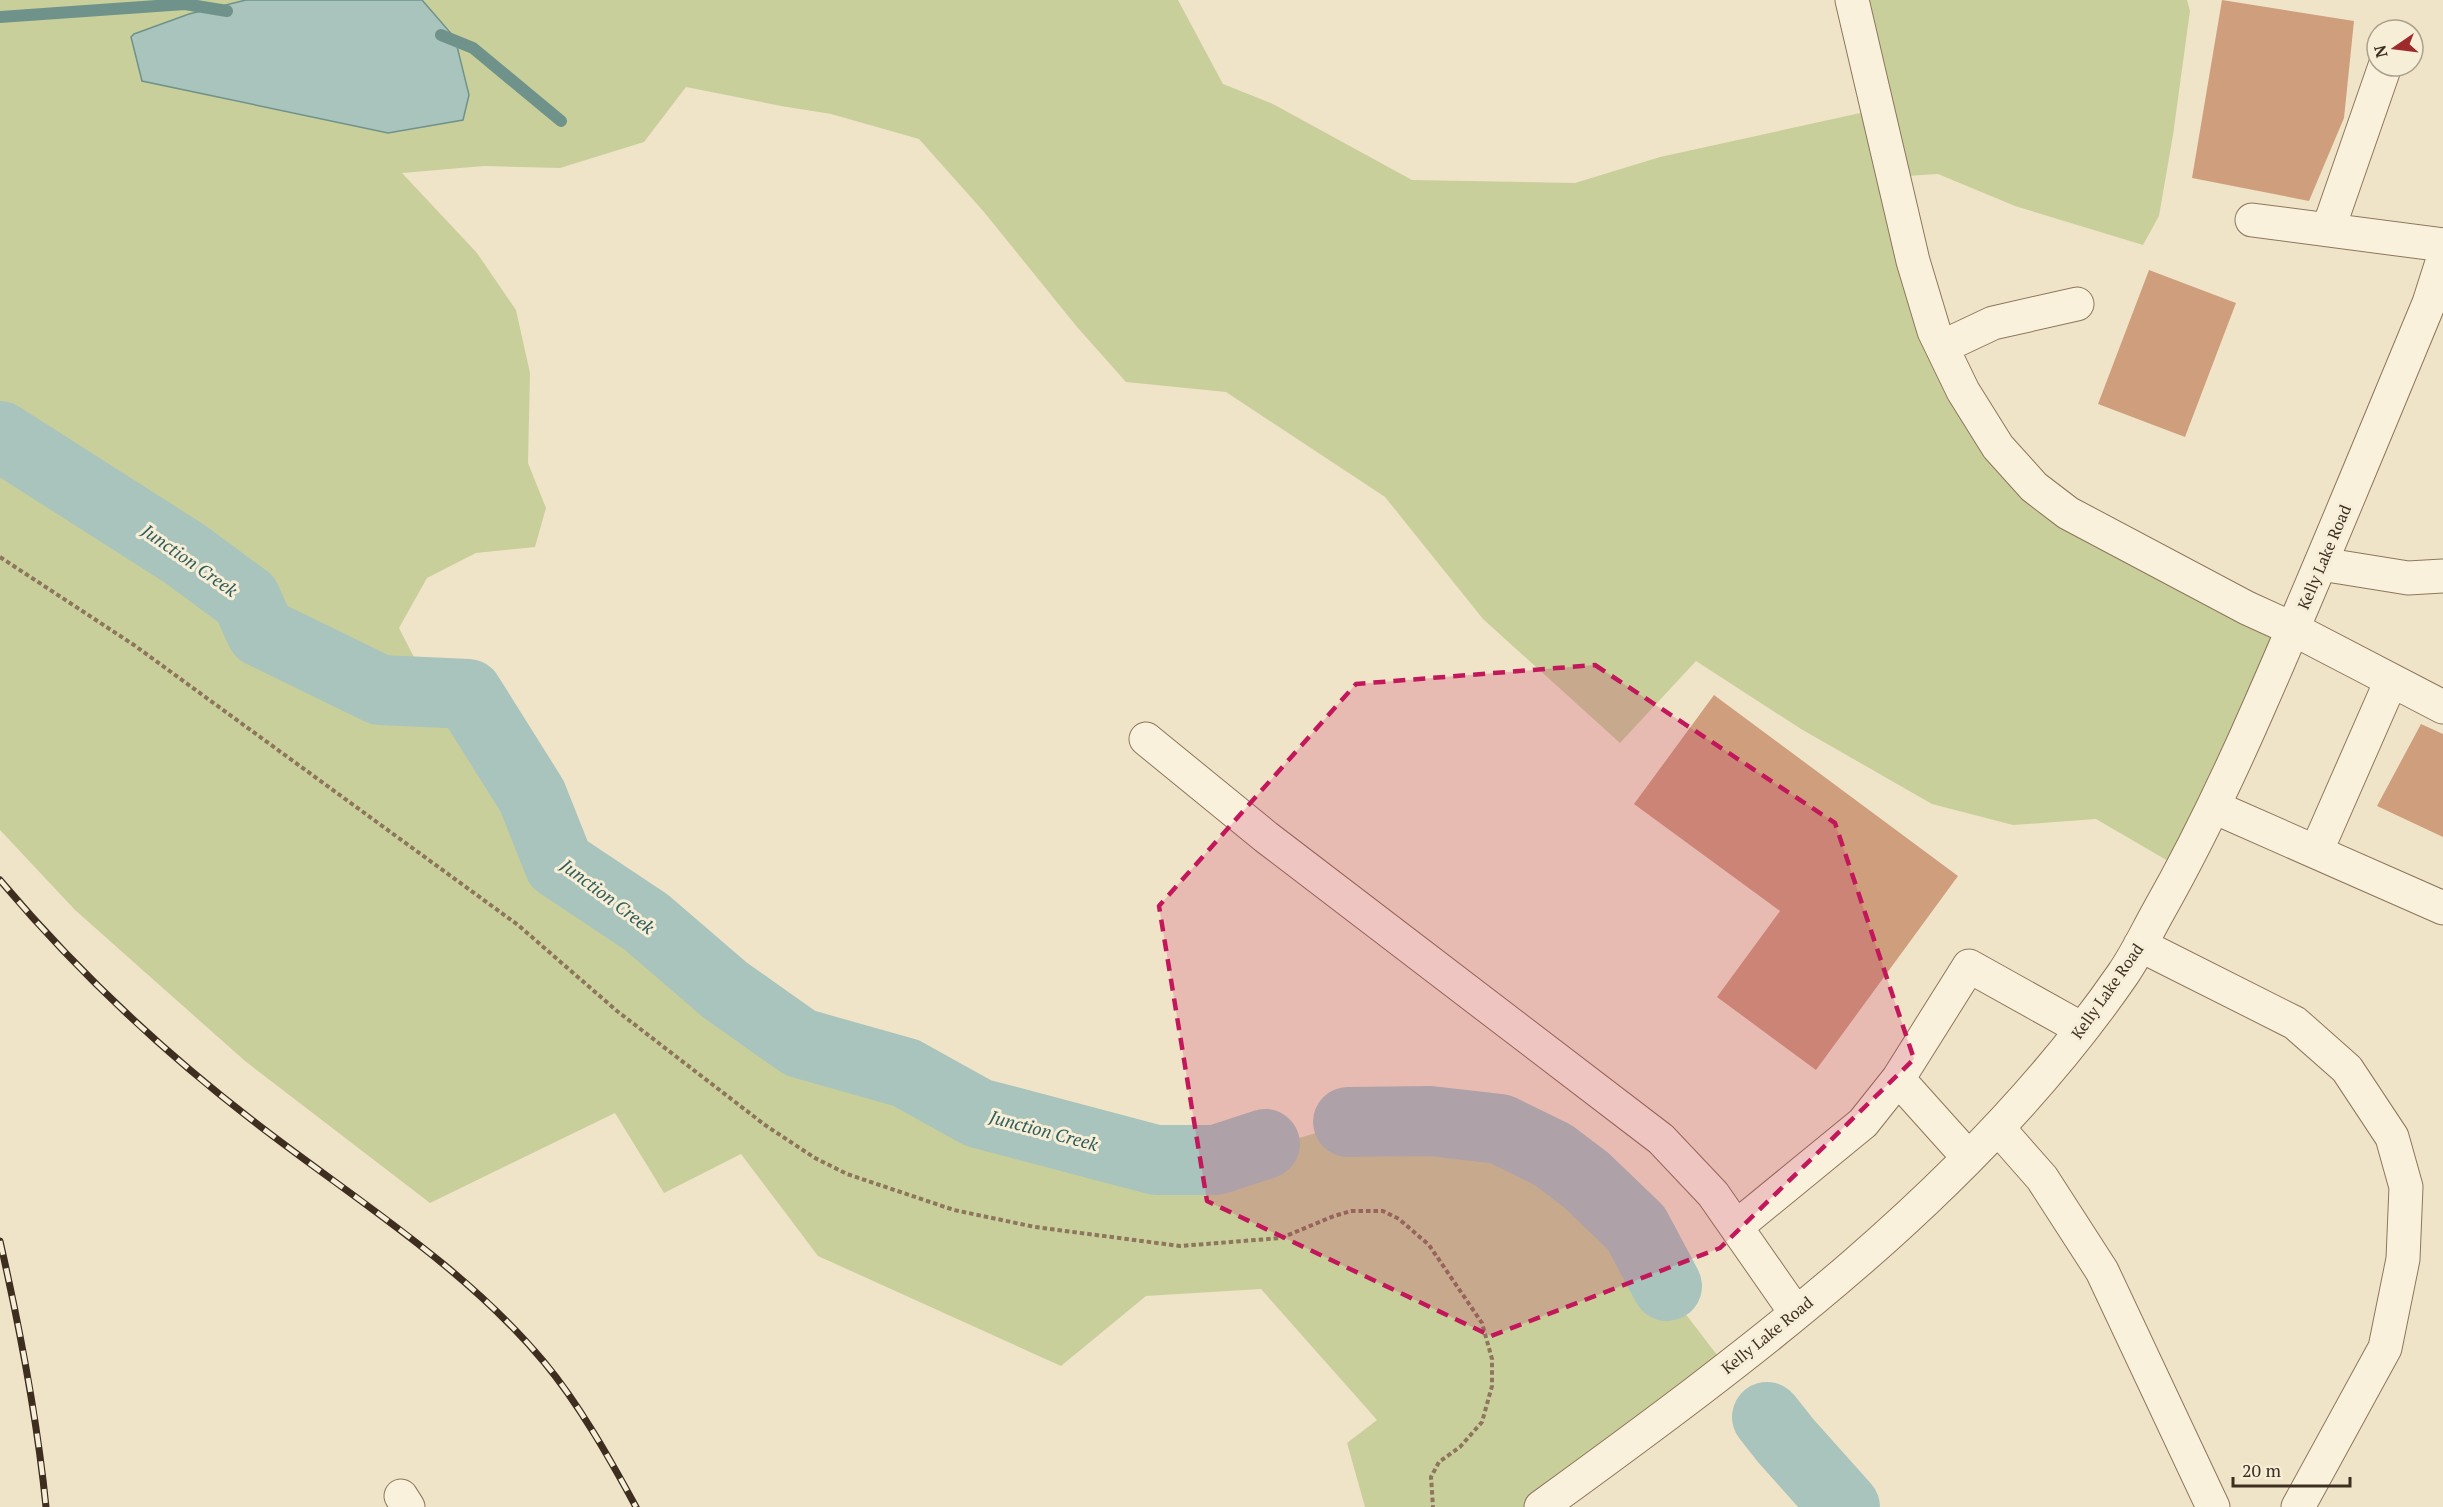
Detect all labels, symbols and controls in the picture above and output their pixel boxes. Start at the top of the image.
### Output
north arrow [2365,18,2425,78]
text: N [2368,43,2393,60]
street label: Kelly Lake Road [2292,501,2356,613]
water label: Junction Creek [137,518,243,602]
water label: Junction Creek [556,852,660,939]
street label: Kelly Lake Road [2066,939,2148,1043]
water label: Junction Creek [986,1104,1101,1156]
street label: Kelly Lake Road [1717,1291,1817,1379]
scale bar [2233,1450,2350,1488]
text: 20 m [2242,1458,2282,1482]

